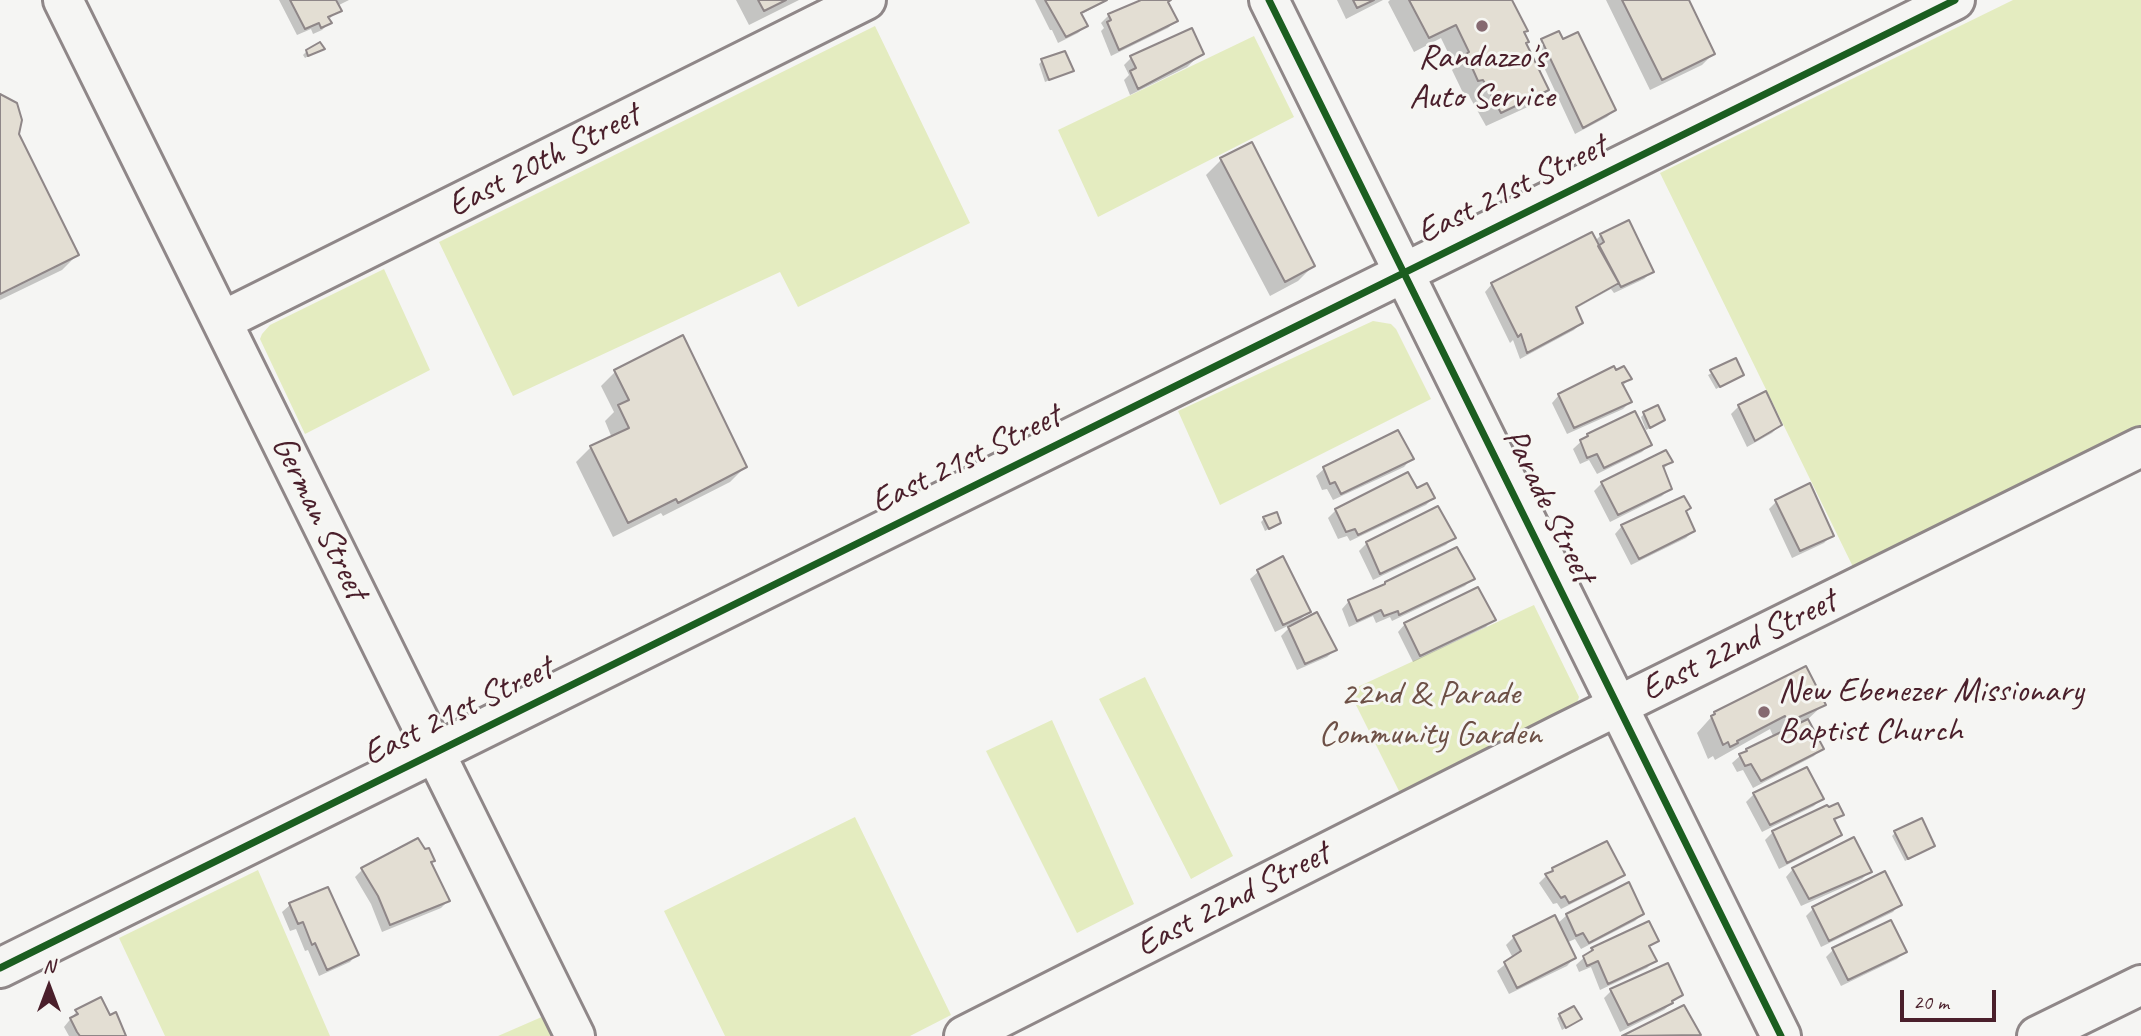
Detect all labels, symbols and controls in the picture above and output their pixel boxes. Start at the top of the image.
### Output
marker: Randazzo's Auto Service [1474,18,1490,34]
place label: Randazzo's Auto Service [1409,37,1555,119]
street label: East 20th Street [441,95,647,227]
street label: East 21st Street [1410,126,1614,254]
street label: East 21st Street [864,396,1068,524]
street label: Parade Street [1493,422,1603,590]
street label: German Street [261,429,377,607]
street label: East 22nd Street [1635,581,1843,711]
street label: East 21st Street [356,648,560,776]
place label: New Ebenezer Missionary Baptist Church [1778,671,2083,753]
park label: 22nd & Parade Community Garden [1319,674,1541,756]
marker: New Ebenezer Missionary Baptist Church [1756,704,1772,720]
street label: East 22nd Street [1129,833,1337,967]
north arrow [14,952,84,1022]
text: N [43,954,55,978]
scale bar [1903,976,1999,1020]
text: 20 m [1913,989,1949,1015]

